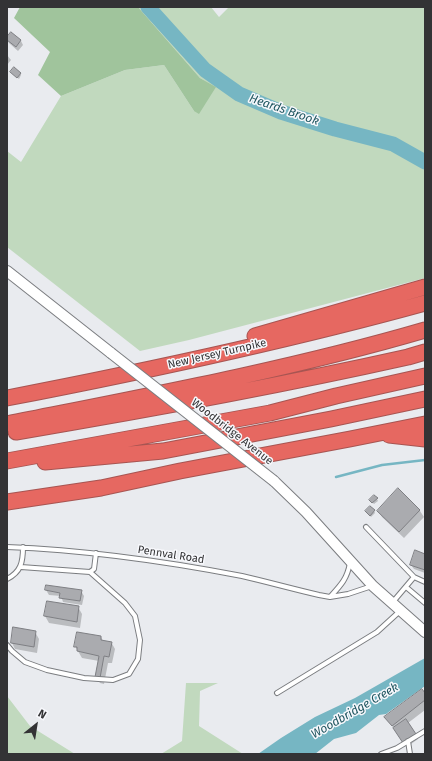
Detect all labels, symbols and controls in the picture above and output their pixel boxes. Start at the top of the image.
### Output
water label: Heards Brook [247,91,321,129]
street label: New Jersey Turnpike [166,336,268,372]
street label: Woodbridge Avenue [189,396,275,468]
street label: Pennval Road [137,543,205,567]
water label: Woodbridge Creek [309,680,401,742]
north arrow [16,705,56,745]
text: N [36,707,49,722]

